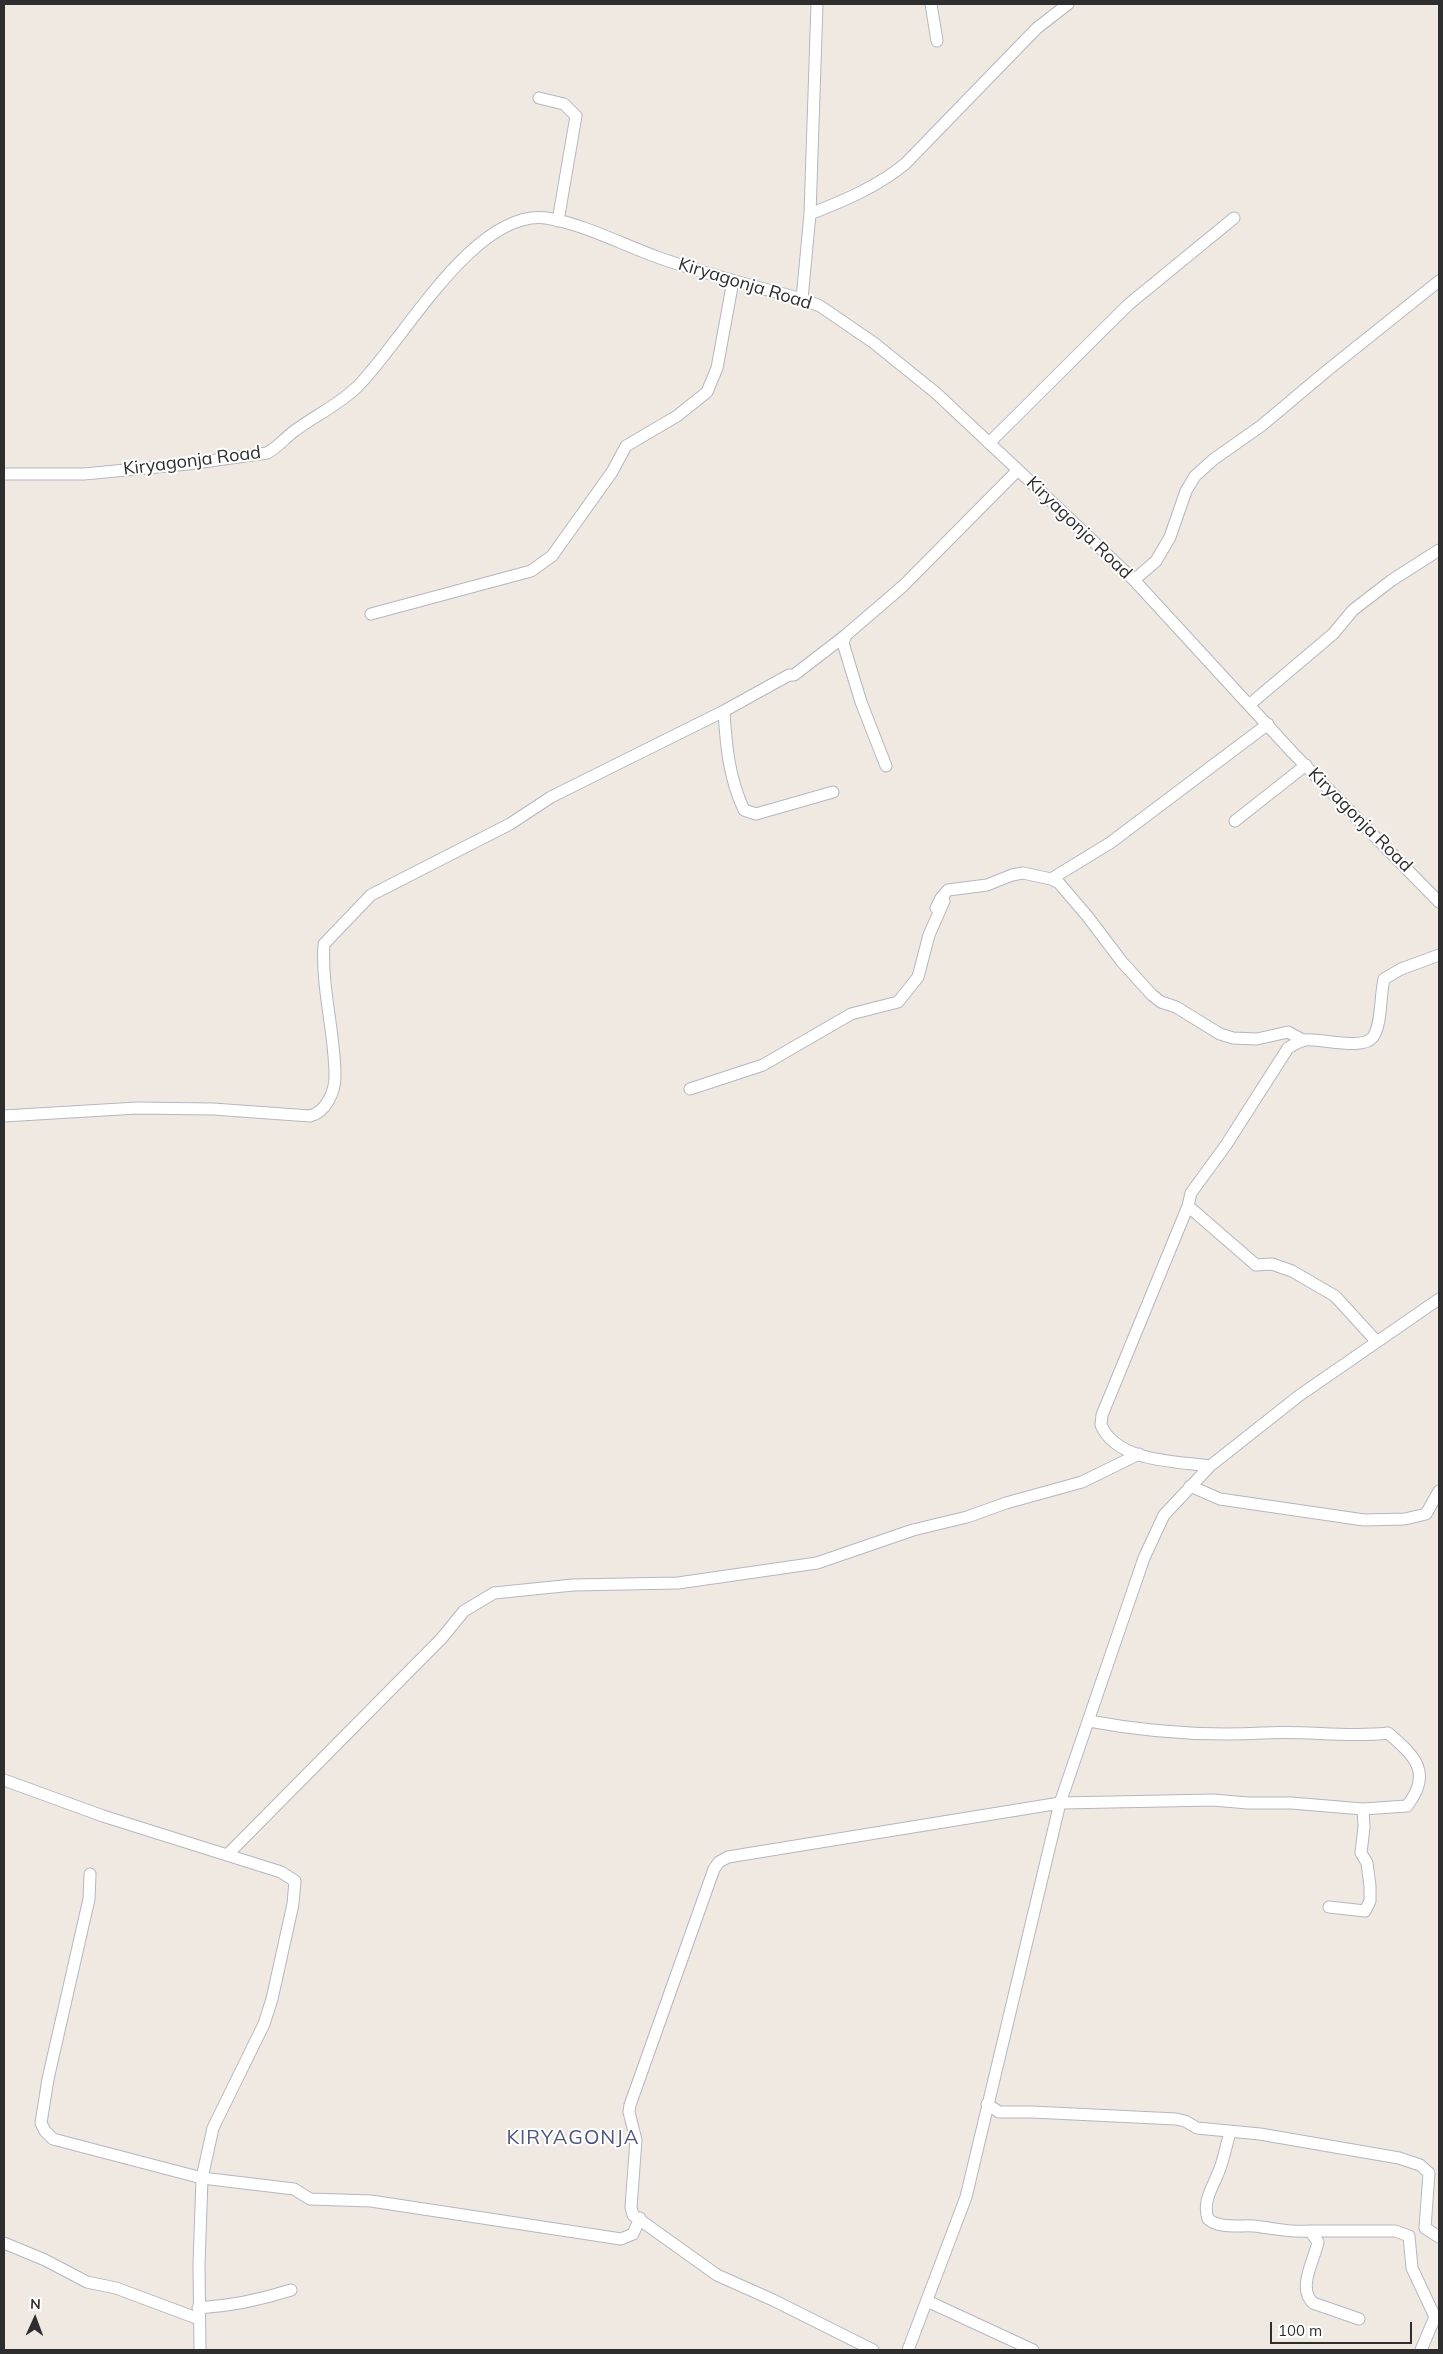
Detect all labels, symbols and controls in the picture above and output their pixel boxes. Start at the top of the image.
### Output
street label: Kiryagonja Road [676,253,814,315]
street label: Kiryagonja Road [122,442,262,480]
street label: Kiryagonja Road [1022,472,1136,584]
street label: Kiryagonja Road [1303,763,1417,877]
district label: KIRYAGONJA [505,2126,641,2150]
north arrow [10,2294,60,2344]
text: N [30,2295,41,2313]
scale bar [1273,2312,1416,2344]
text: 100 m [1278,2321,1322,2340]

